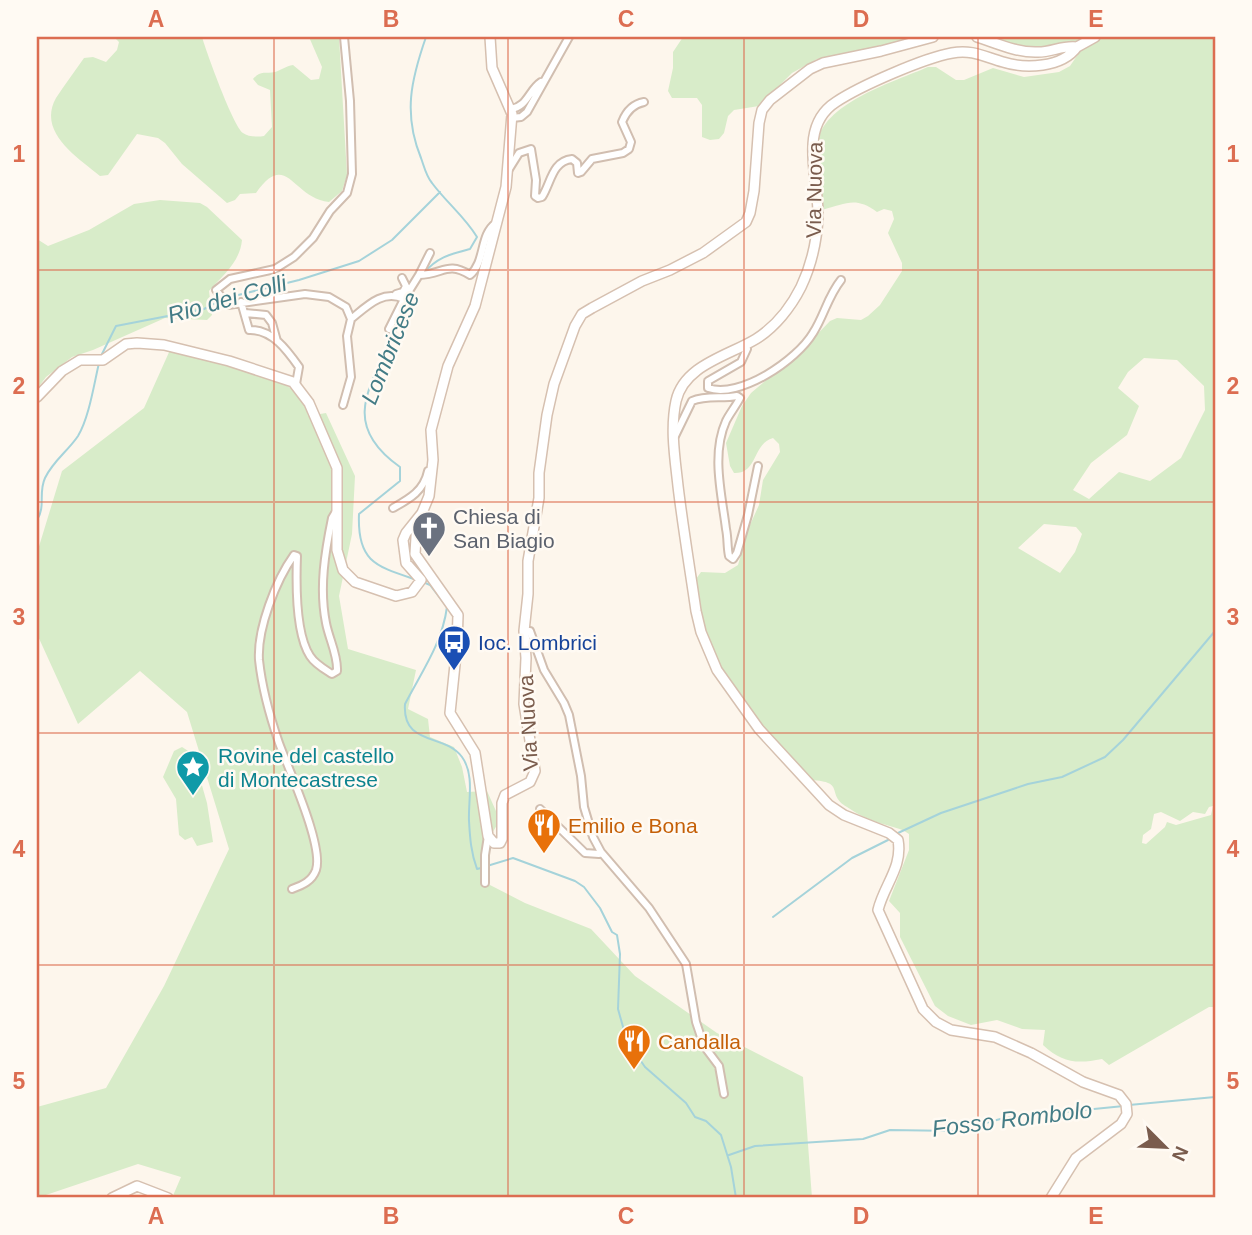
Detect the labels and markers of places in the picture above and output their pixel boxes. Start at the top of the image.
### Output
place label: Chiesa di San Biagio [453,505,555,552]
church icon: Chiesa di San Biagio [410,509,448,558]
bus stop icon: Ioc. Lombrici [435,623,473,672]
place label: Ioc. Lombrici [478,631,597,654]
place label: Rovine del castello di Montecastrese [218,744,394,791]
place icon: Rovine del castello di Montecastrese [174,748,212,797]
restaurant icon: Emilio e Bona [525,806,563,855]
place label: Emilio e Bona [568,814,698,837]
restaurant icon: Candalla [615,1022,653,1071]
place label: Candalla [658,1030,741,1053]

